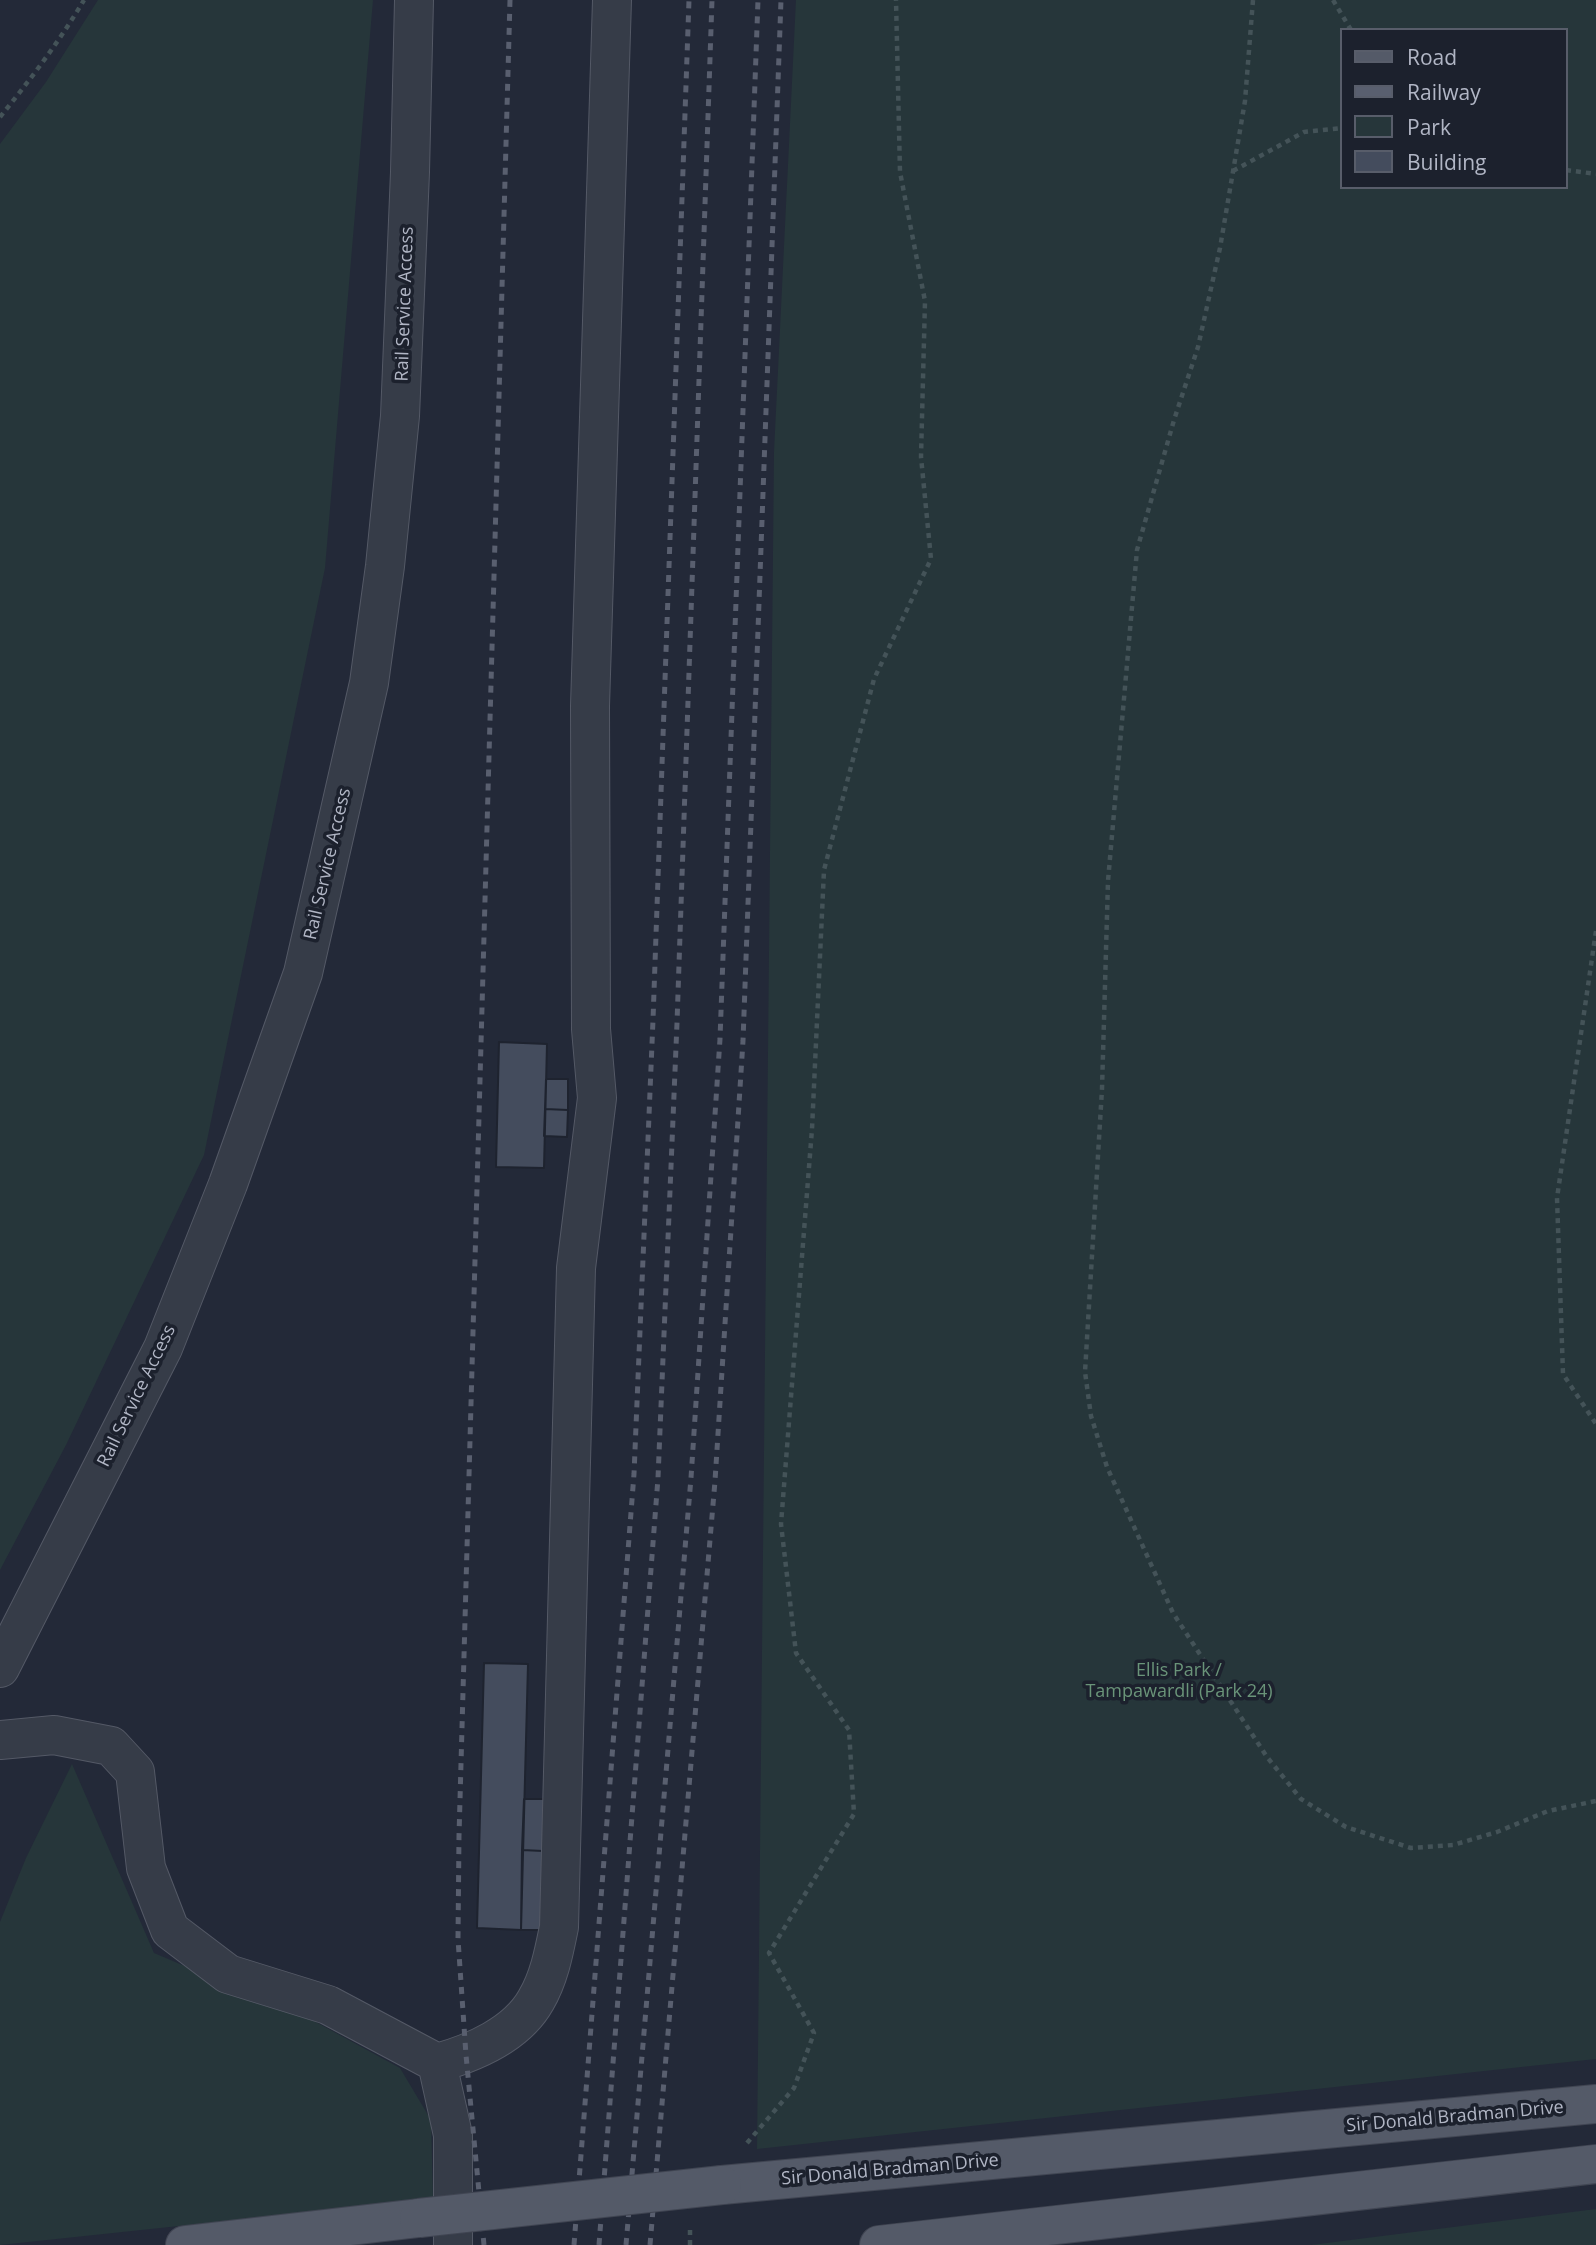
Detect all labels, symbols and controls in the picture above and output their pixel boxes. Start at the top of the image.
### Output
legend [1340,28,1568,189]
text: Road [1407,43,1457,71]
text: Railway [1407,78,1481,106]
text: Park [1407,113,1451,141]
text: Building [1407,148,1486,176]
street label: Rail Service Access [392,226,418,382]
street label: Rail Service Access [300,786,356,942]
street label: Rail Service Access [93,1322,181,1470]
park label: Ellis Park / Tampawardli (Park 24) [1085,1660,1273,1702]
street label: Sir Donald Bradman Drive [1345,2097,1565,2137]
street label: Sir Donald Bradman Drive [780,2150,1000,2190]

